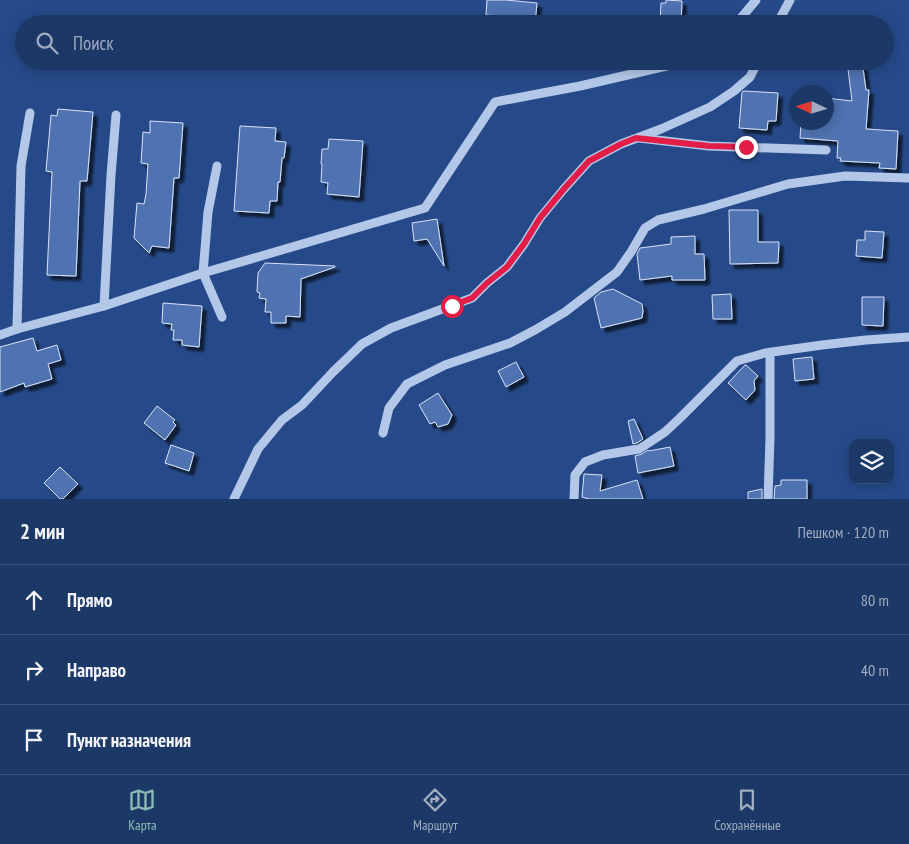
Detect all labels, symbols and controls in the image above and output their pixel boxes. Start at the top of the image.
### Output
search box [15,15,894,70]
icon: search [33,29,61,57]
text: Поиск [73,31,114,55]
north arrow [789,85,834,130]
route end [735,136,758,159]
route start [441,295,464,318]
map controls [849,439,894,484]
button: layers [849,439,894,484]
text: 2 мин [20,518,65,545]
text: Пешком · 120 m [798,522,889,542]
icon: ahead [20,586,48,614]
text: Прямо [67,588,112,612]
text: 80 m [861,590,889,610]
icon: right [20,656,48,684]
text: Направо [67,658,126,682]
text: 40 m [861,660,889,680]
icon: arrive [20,726,48,754]
text: Пункт назначения [67,728,191,752]
tab: Карта [128,786,157,834]
tab: Маршрут [413,786,458,834]
tab: Сохранённые [714,786,781,834]

